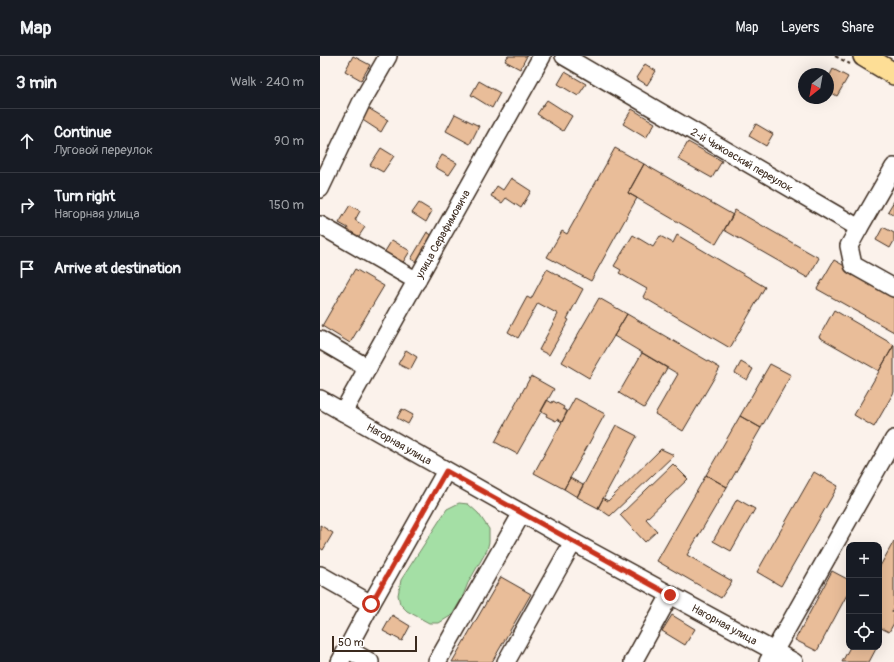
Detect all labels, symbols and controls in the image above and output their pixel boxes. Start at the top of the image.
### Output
text: Map [20,16,51,40]
text: Map [736,19,759,36]
text: Layers [781,19,819,36]
text: Share [841,19,874,36]
north arrow [798,68,834,104]
text: 3 min [16,72,57,93]
text: Walk · 240 m [230,74,304,90]
text: Continue [54,123,112,142]
street label: 2-й Чижовский переулок [689,125,796,195]
icon: ahead [16,130,38,152]
text: 90 m [274,133,304,149]
text: Луговой переулок [54,142,153,158]
text: Turn right [54,187,115,206]
street label: улица Серафимовича [412,187,472,281]
icon: right [16,194,38,216]
text: 150 m [269,197,304,213]
text: Нагорная улица [54,206,140,222]
icon: arrive [16,258,38,280]
text: Arrive at destination [54,259,181,278]
street label: Нагорная улица [364,420,434,467]
map controls [846,542,882,650]
button: + [846,542,882,578]
button: − [846,578,882,614]
route end [661,586,679,604]
route start [362,595,380,613]
street label: Нагорная улица [689,601,759,647]
button: locate [846,614,882,650]
scale bar [332,634,417,653]
text: 50 m [338,636,364,649]

